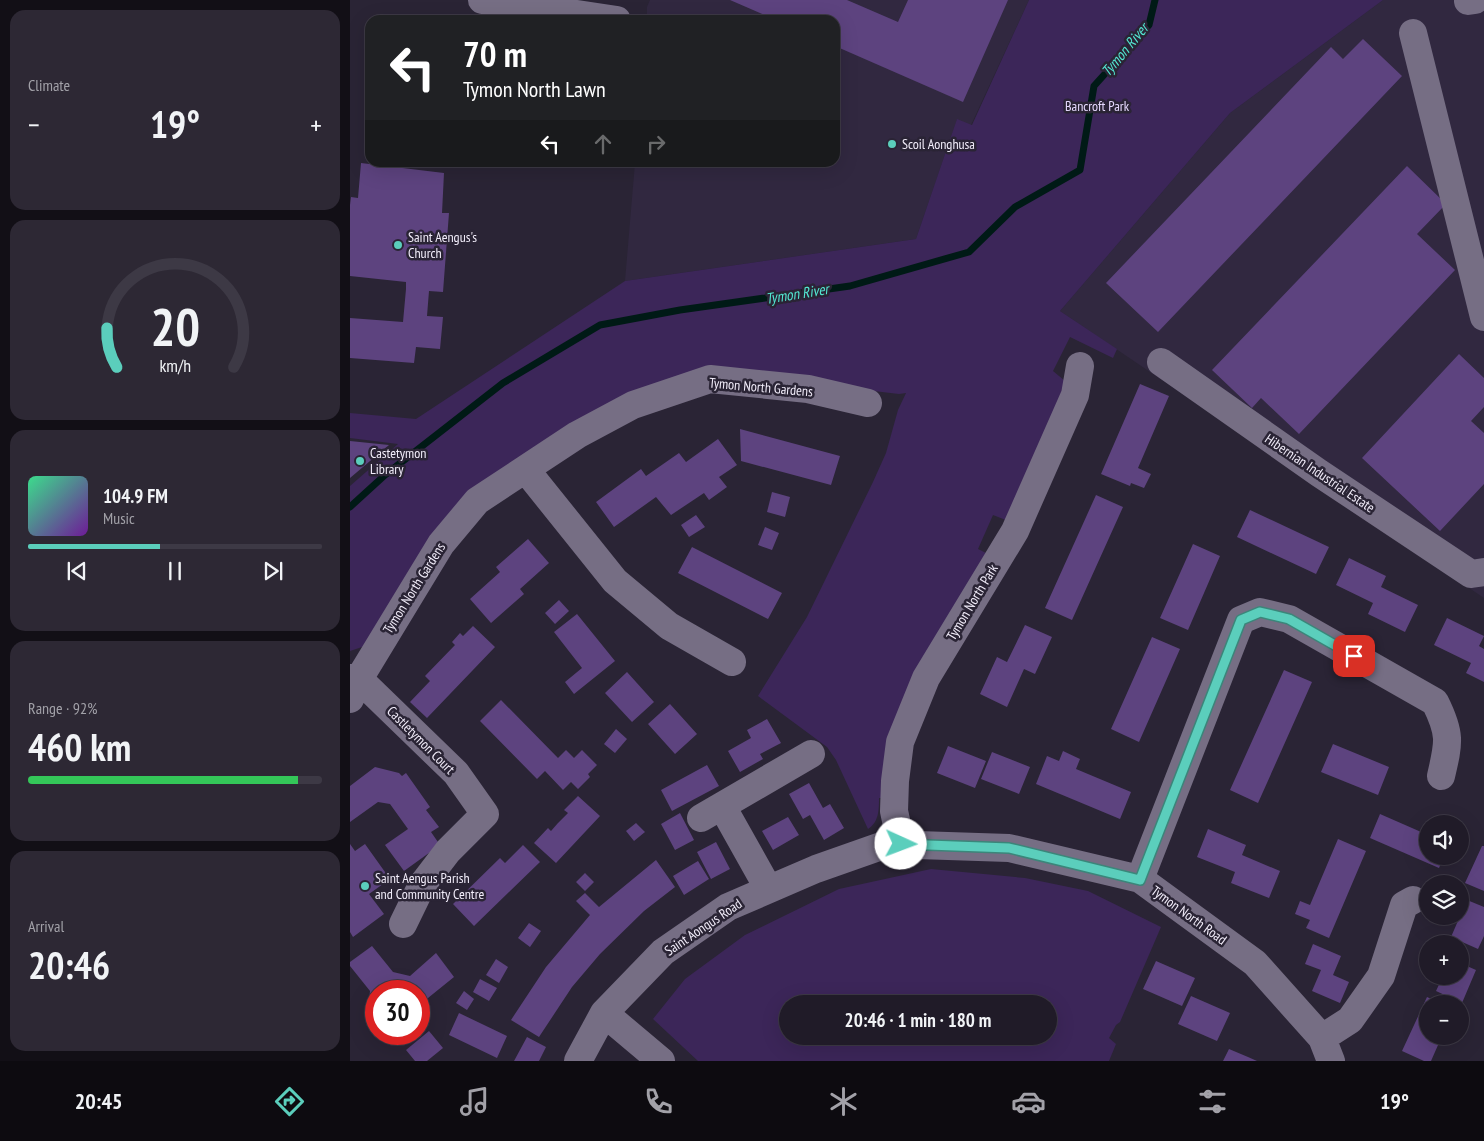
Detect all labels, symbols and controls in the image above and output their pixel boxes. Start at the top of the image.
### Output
water label: Tymon River [1097,18,1153,80]
text: 70 m [463,31,527,77]
icon: left [380,35,445,100]
text: Climate [28,75,70,95]
text: Tymon North Lawn [463,75,606,103]
park label: Bancroft Park [1065,97,1130,115]
text: 19° [150,99,200,148]
text: − [28,106,40,143]
text: + [310,106,322,143]
icon: left [536,130,564,158]
icon: ahead [589,130,617,158]
icon: right [642,130,670,158]
place label: Scoil Aonghusa [902,135,975,153]
marker: Scoil Aonghusa [886,138,898,150]
place label: Saint Aengus's Church [408,228,477,262]
marker: Saint Aengus's Church [392,239,404,251]
water label: Tymon River [764,279,832,308]
text: 20 [150,293,200,360]
text: km/h [159,354,191,377]
street label: Tymon North Gardens [708,373,814,401]
street label: Hibernian Industrial Estate [1262,430,1379,517]
place label: Castetymon Library [370,444,426,478]
marker: Castetymon Library [354,455,366,467]
text: 104.9 FM [103,484,168,508]
text: Music [103,508,135,528]
street label: Tymon North Gardens [379,539,449,637]
icon: previous [63,557,91,585]
icon: pause [161,557,189,585]
icon: next [259,557,287,585]
street label: Tymon North Park [942,560,1002,643]
pin [1333,635,1375,677]
icon: arrive [1340,642,1368,670]
text: Range · 92% [28,698,97,718]
street label: Castletymon Court [383,702,459,778]
text: 460 km [28,722,131,771]
map controls [1419,815,1469,1045]
button: sound [1419,815,1469,865]
position arrow [874,817,926,869]
place label: Saint Aengus Parish and Community Centre [375,869,485,903]
button: layers [1419,875,1469,925]
marker: Saint Aengus Parish and Community Centre [359,880,371,892]
street label: Tymon North Road [1148,882,1230,948]
street label: Saint Aongus Road [661,894,745,960]
text: Arrival [28,916,64,936]
button: + [1419,935,1469,985]
text: 20:46 [28,940,110,989]
speed limit sign: 30 [365,980,430,1045]
button: − [1419,995,1469,1045]
text: 20:46 · 1 min · 180 m [845,1008,991,1032]
icon: directions [272,1084,307,1119]
icon: music [457,1084,492,1119]
icon: phone [641,1084,676,1119]
icon: climate [826,1084,861,1119]
icon: car [1011,1084,1046,1119]
icon: filters [1195,1084,1230,1119]
text: 20:45 [75,1087,122,1115]
text: 19° [1380,1087,1409,1115]

